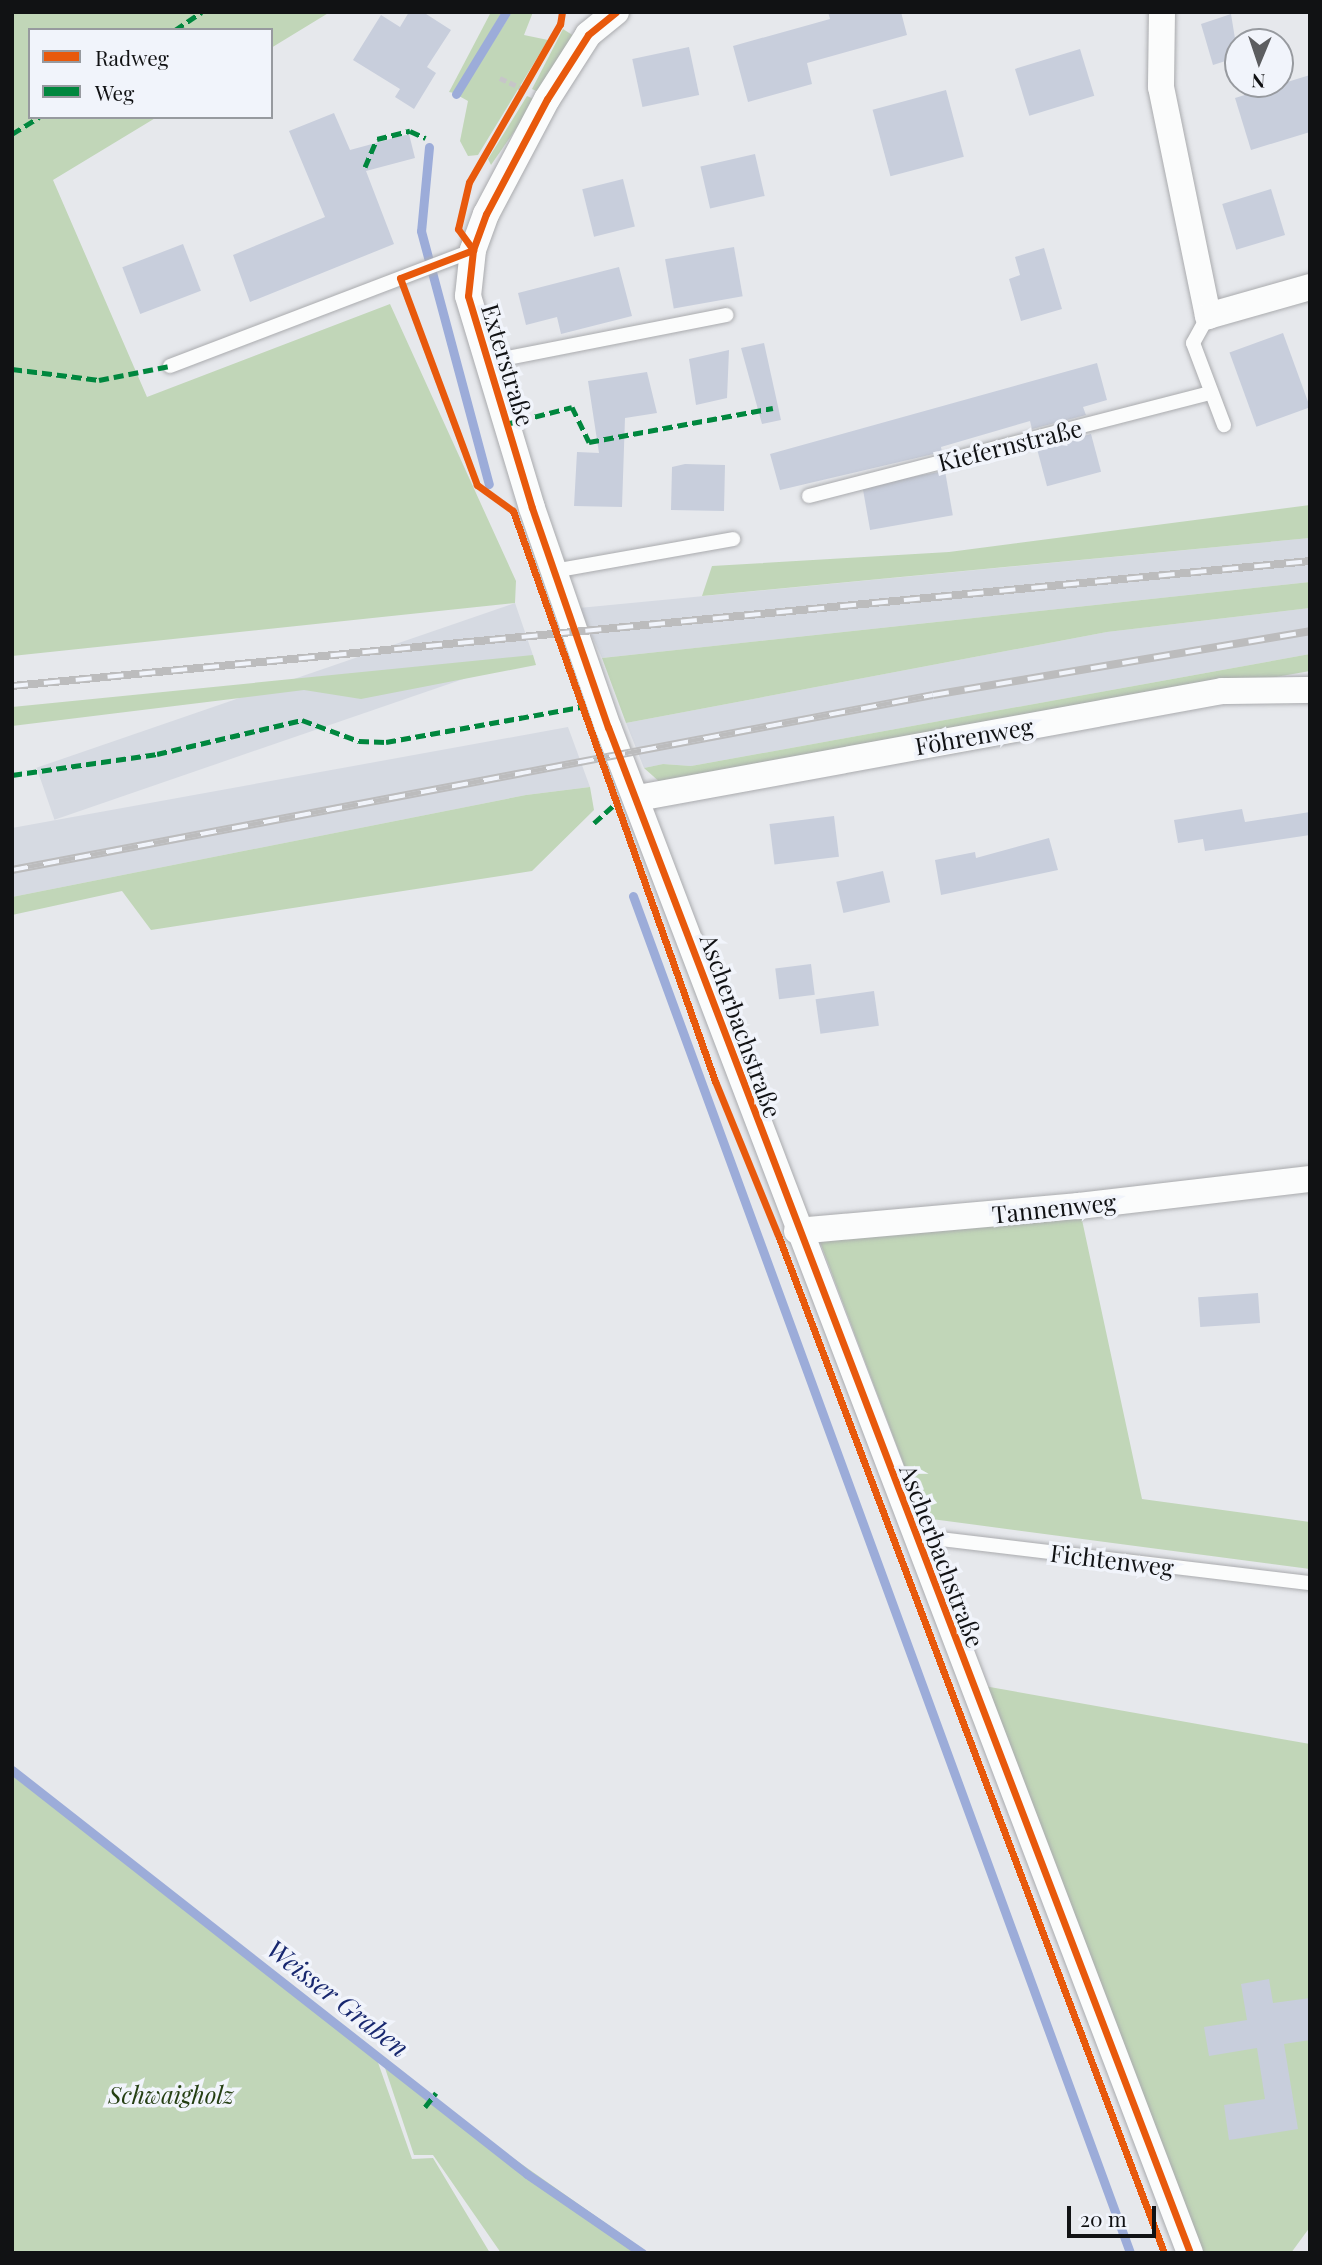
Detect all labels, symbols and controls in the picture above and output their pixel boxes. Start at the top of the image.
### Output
legend [28,28,273,119]
north arrow [1224,28,1294,98]
text: Radweg [95,43,169,71]
text: N [1251,69,1266,95]
text: Weg [95,78,134,106]
street label: Exterstraße [476,300,540,430]
street label: Kiefernstraße [935,413,1085,477]
street label: Föhrenweg [913,711,1035,761]
street label: Ascherbachstraße [694,930,788,1122]
street label: Tannenweg [991,1187,1117,1229]
street label: Ascherbachstraße [894,1461,990,1651]
street label: Fichtenweg [1049,1538,1175,1582]
water label: Weisser Graben [261,1933,415,2063]
park label: Schwaigholz [108,2081,234,2109]
scale bar [1070,2192,1159,2236]
text: 20 m [1080,2204,1127,2232]

